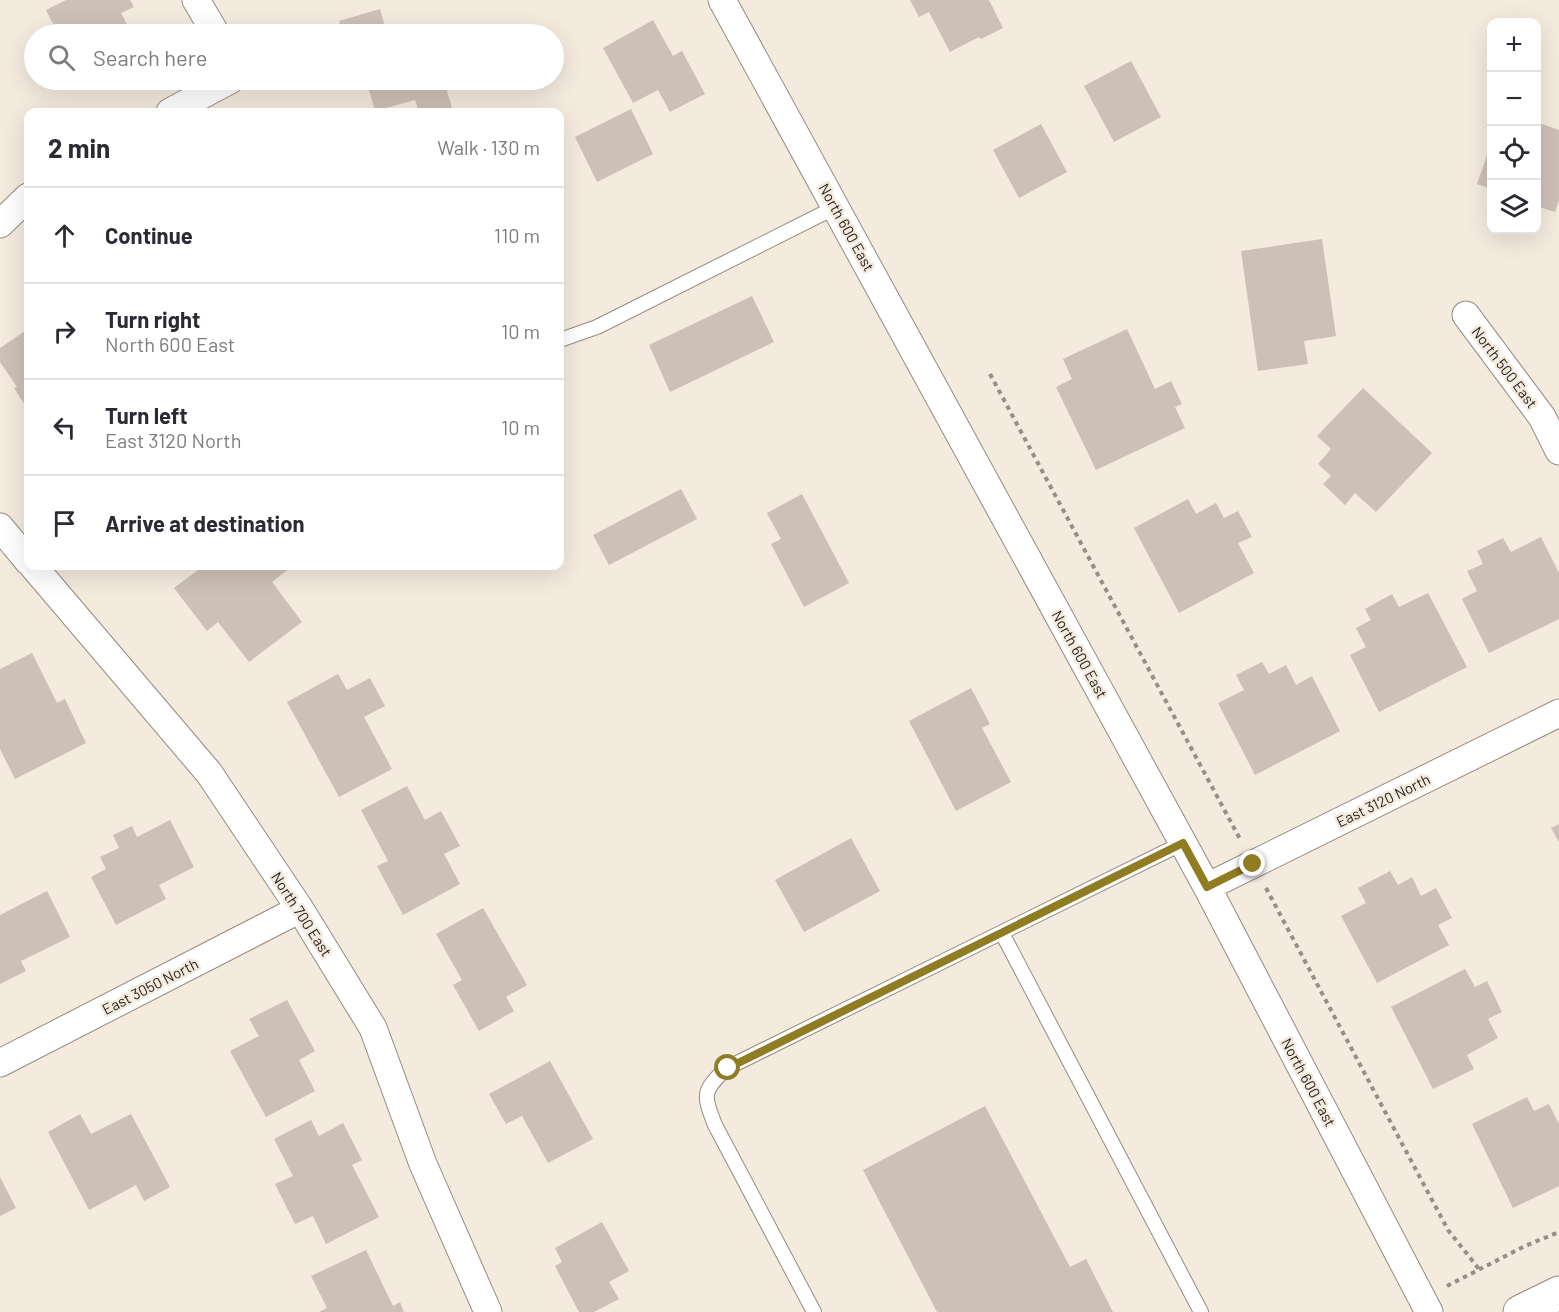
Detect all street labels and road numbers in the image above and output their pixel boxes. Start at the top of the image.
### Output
street label: North 600 East [815,180,879,274]
street label: North 500 East [1468,323,1542,411]
street label: North 600 East [1048,607,1112,701]
street label: East 3120 North [1333,769,1433,831]
street label: North 700 East [268,868,336,960]
street label: East 3050 North [99,954,201,1018]
street label: North 600 East [1278,1035,1340,1129]

